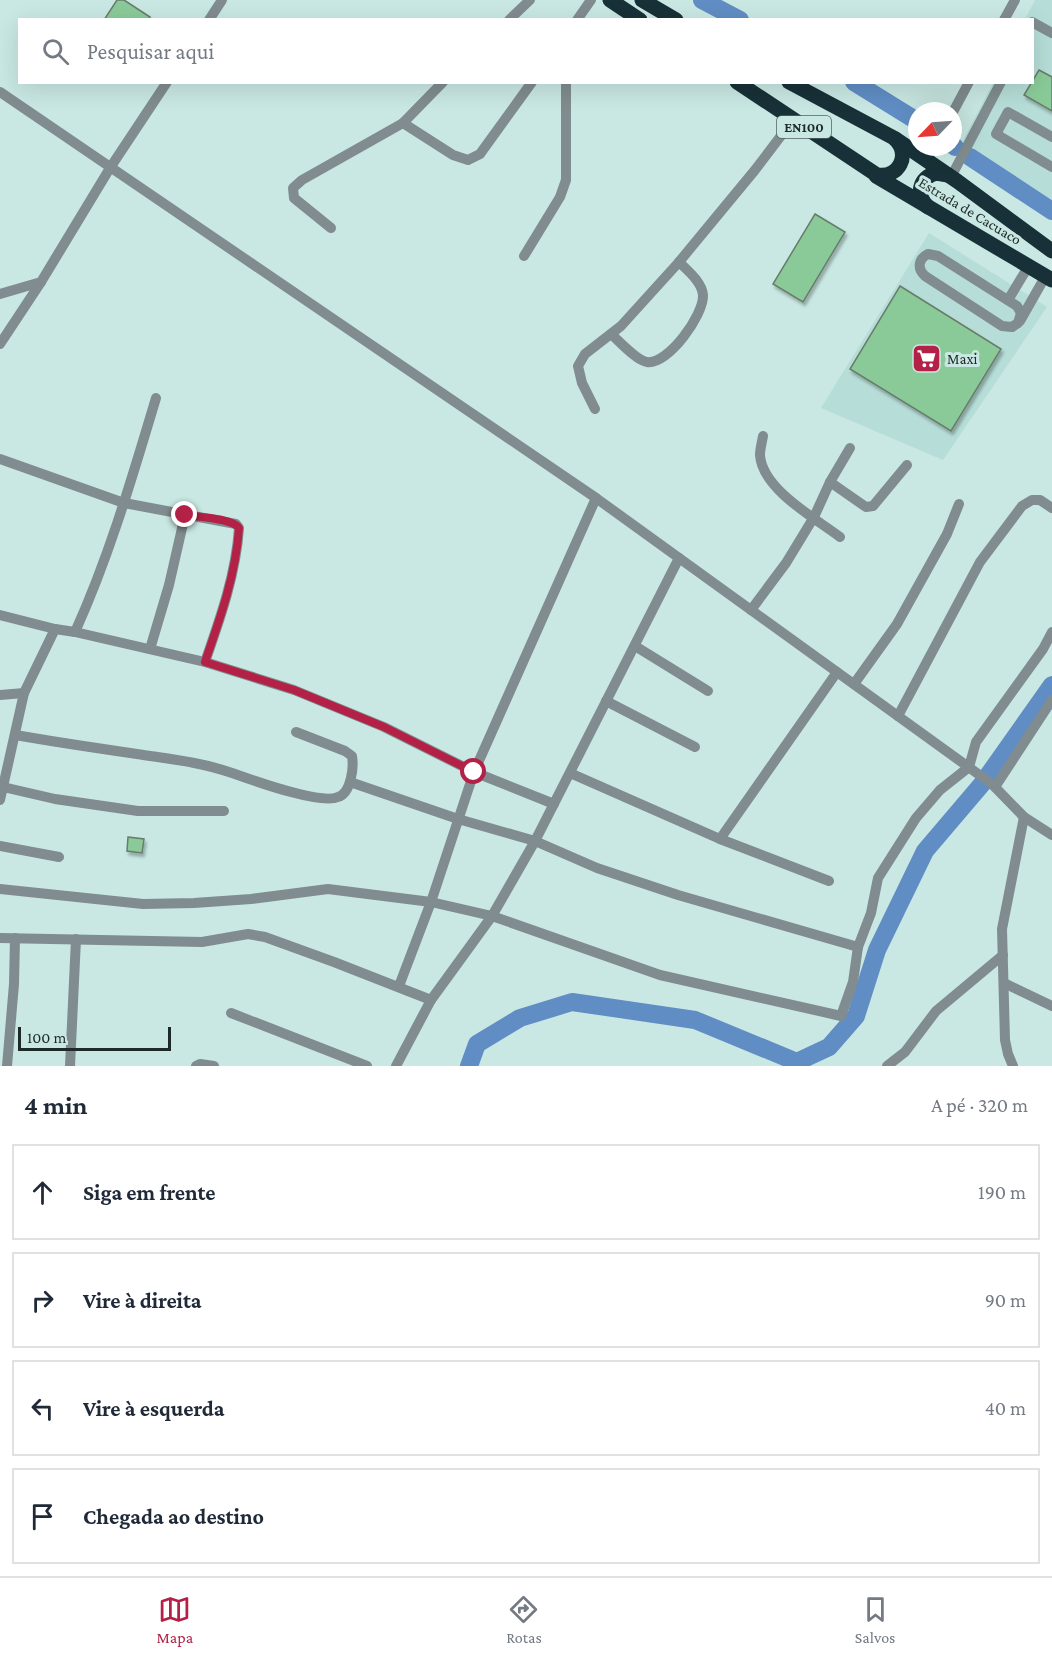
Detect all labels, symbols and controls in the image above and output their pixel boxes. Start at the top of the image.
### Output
search box [18,18,1034,84]
icon: search [39,35,72,68]
text: Pesquisar aqui [87,39,214,64]
north arrow [908,102,962,156]
road number: EN100 [777,116,831,138]
street label: Estrada de Cacuaco [916,174,1024,248]
supermarket icon: Maxi [910,343,942,375]
place label: Maxi [947,351,977,367]
route end [171,501,197,527]
route start [460,758,486,784]
scale bar [18,1024,171,1052]
text: 100 m [27,1029,66,1046]
text: 4 min [24,1091,88,1120]
text: A pé · 320 m [931,1094,1028,1116]
icon: ahead [26,1176,59,1209]
text: Siga em frente [83,1180,216,1205]
text: 190 m [978,1181,1026,1203]
icon: right [26,1284,59,1317]
text: Vire à direita [83,1288,202,1313]
text: 90 m [985,1289,1026,1311]
icon: left [26,1392,59,1425]
text: Vire à esquerda [83,1396,224,1421]
text: 40 m [985,1397,1026,1419]
icon: arrive [26,1500,59,1533]
text: Chegada ao destino [83,1504,264,1529]
tab: Mapa [157,1593,193,1646]
tab: Rotas [506,1593,542,1646]
tab: Salvos [855,1593,895,1646]

